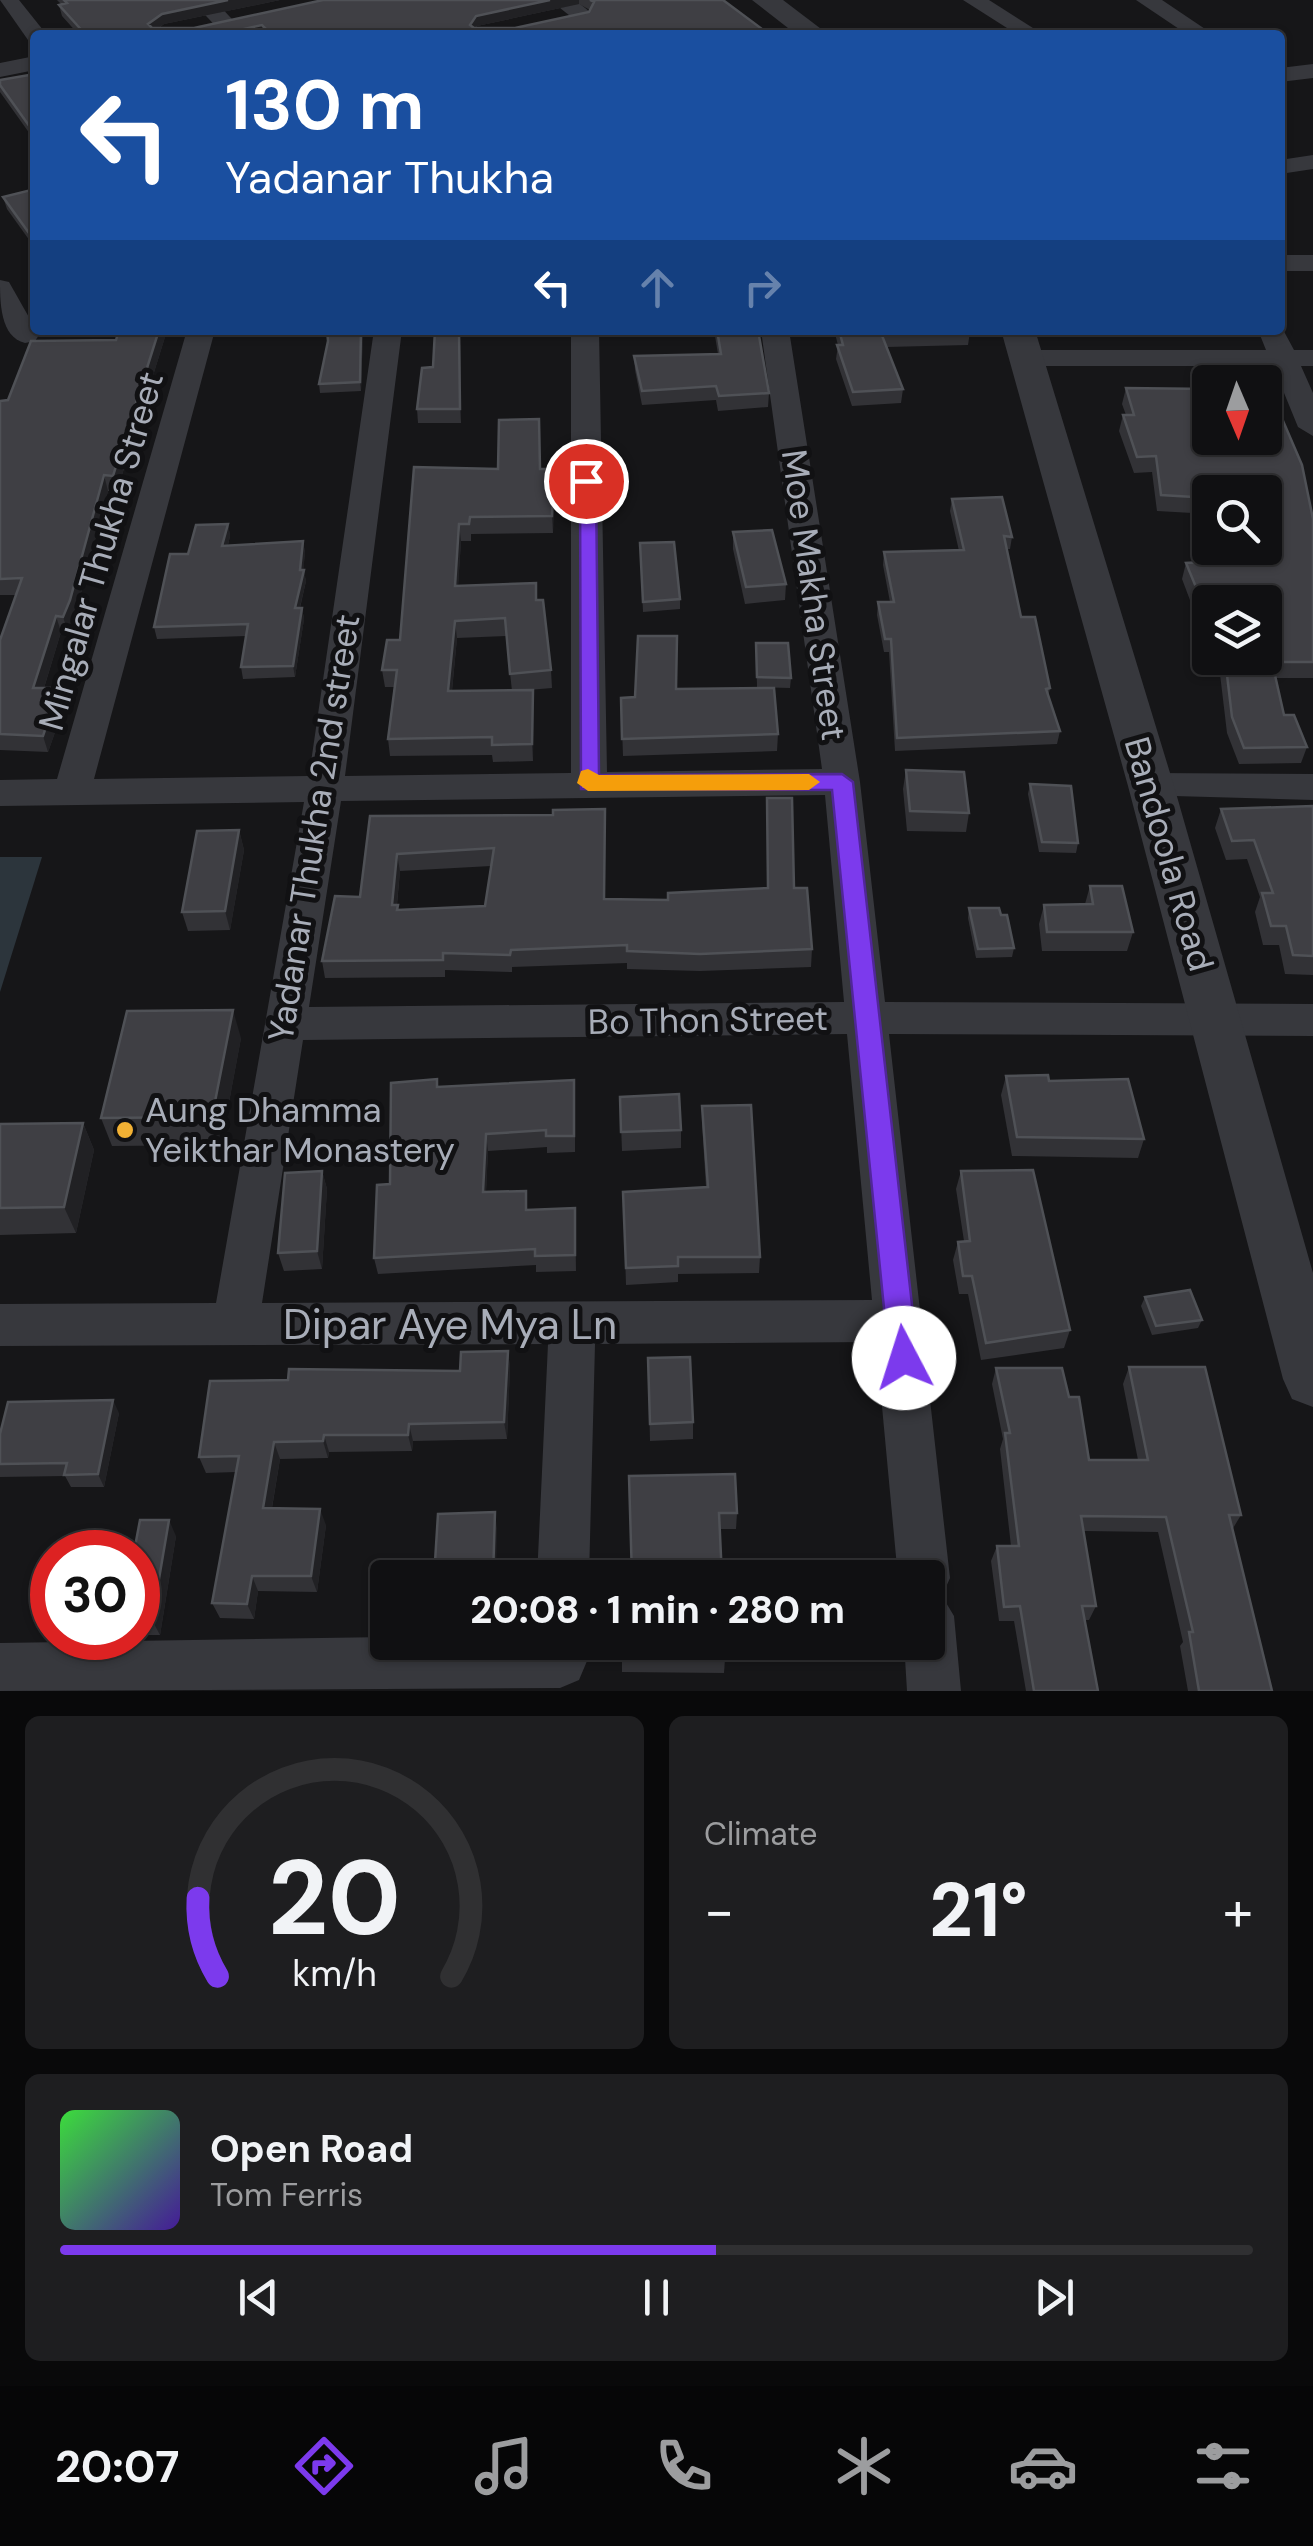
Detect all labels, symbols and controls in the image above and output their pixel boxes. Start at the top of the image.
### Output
text: 130 m [225,60,424,151]
icon: left [60,70,190,200]
text: Yadanar Thukha [225,148,554,207]
icon: left [525,260,580,315]
icon: ahead [630,260,685,315]
icon: right [735,260,790,315]
north arrow [1192,365,1282,455]
map controls [1192,365,1282,675]
street label: Mingalar Thukha Street [28,366,174,736]
pin [544,439,629,524]
street label: Moe Makha Street [771,447,857,743]
icon: arrive [559,454,614,509]
button: search [1192,475,1282,565]
button: layers [1192,585,1282,675]
street label: Yadanar Thukha 2nd street [257,611,371,1045]
street label: Bandoola Road [1114,732,1224,976]
street label: Bo Thon Street [587,995,829,1045]
place label: Aung Dhamma Yeikthar Monastery [145,1087,455,1173]
marker: Aung Dhamma Yeikthar Monastery [114,1119,136,1141]
street label: Dipar Aye Mya Ln [283,1297,617,1352]
position arrow [852,1306,956,1410]
speed limit sign: 30 [30,1530,160,1660]
text: 20:08 · 1 min · 280 m [470,1585,845,1635]
text: Climate [704,1813,818,1855]
text: 20 [268,1831,401,1966]
text: 21° [929,1862,1028,1959]
text: − [704,1875,734,1947]
text: + [1223,1875,1253,1947]
text: km/h [292,1951,377,1997]
text: Open Road [210,2124,413,2174]
text: Tom Ferris [210,2174,363,2216]
icon: previous [231,2270,286,2325]
icon: pause [629,2270,684,2325]
icon: next [1027,2270,1082,2325]
icon: directions [289,2431,359,2501]
icon: music [469,2431,539,2501]
icon: phone [649,2431,719,2501]
icon: climate [829,2431,899,2501]
icon: car [1008,2431,1078,2501]
icon: filters [1188,2431,1258,2501]
text: 20:07 [55,2437,179,2496]

